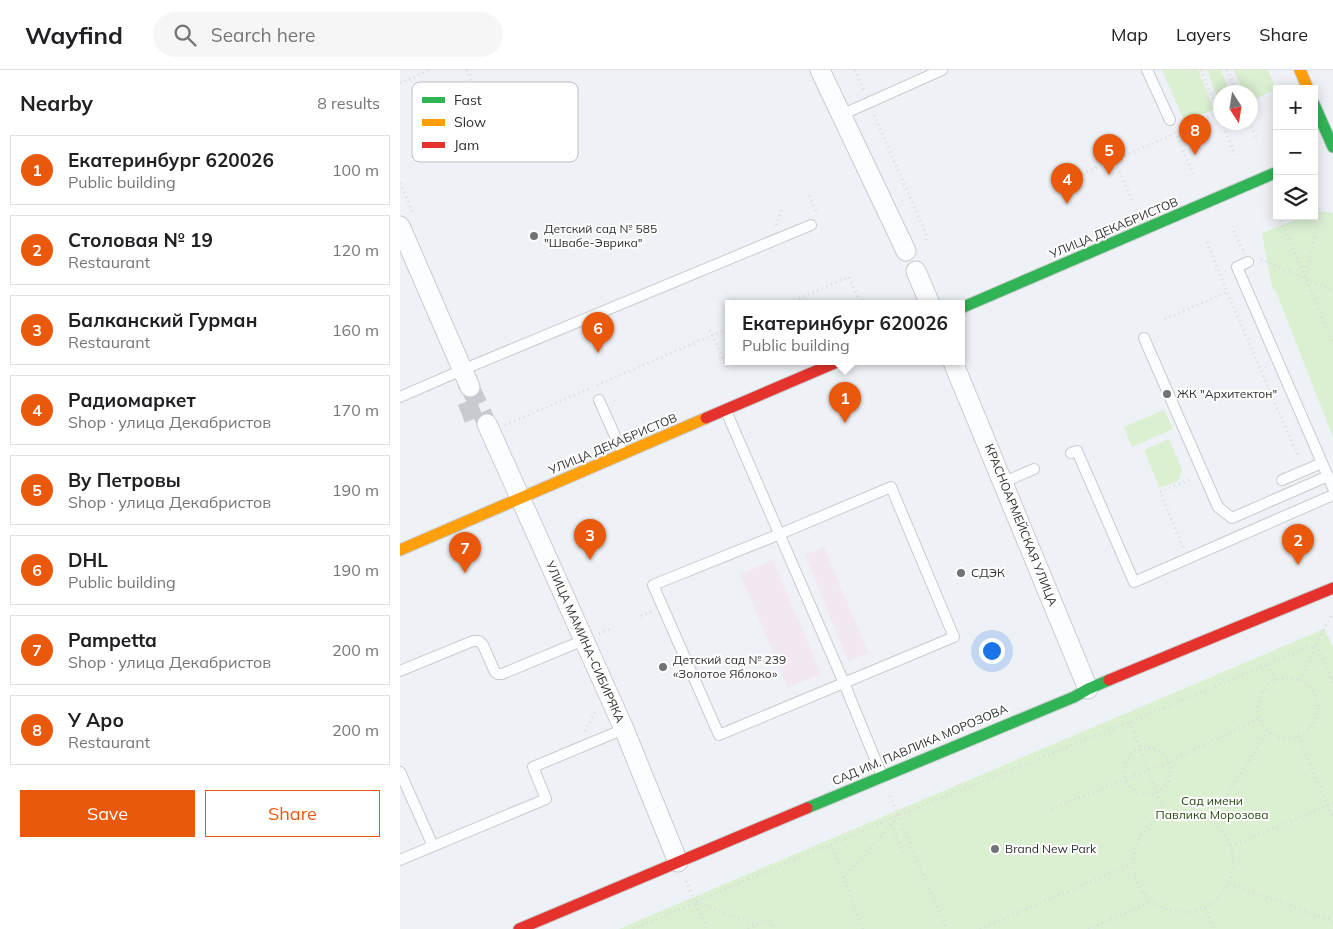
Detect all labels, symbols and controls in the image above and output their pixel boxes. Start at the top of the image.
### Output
search box [153,12,503,57]
text: Wayfind [25,20,123,50]
icon: search [171,21,199,49]
text: Search here [211,23,315,47]
text: Map [1111,23,1148,46]
text: Layers [1176,23,1231,46]
text: Share [1259,23,1308,46]
legend [412,82,578,162]
north arrow [1213,85,1258,130]
map controls [1273,85,1318,220]
button: + [1273,85,1318,130]
text: Nearby [20,90,93,116]
text: Fast [454,91,482,109]
text: 8 results [317,93,380,113]
text: Slow [454,113,486,131]
pin: 8 [1179,114,1211,155]
button: − [1273,130,1318,175]
pin: 5 [1093,134,1125,175]
text: Jam [454,136,479,154]
text: Екатеринбург 620026 [68,148,274,172]
text: 1 [32,160,42,180]
text: 100 m [332,160,379,180]
pin: 4 [1051,163,1083,204]
text: Public building [68,172,176,192]
button: layers [1273,175,1318,220]
street label: УЛИЦА ДЕКАБРИСТОВ [1046,194,1180,262]
place label: Детский сад № 585 "Швабе-Эврика" [544,221,657,250]
text: Столовая № 19 [68,228,213,252]
marker: Детский сад № 585 "Швабе-Эврика" [528,230,540,242]
text: 2 [32,240,42,260]
text: 120 m [332,240,379,260]
text: Restaurant [68,252,150,272]
popup [725,300,965,365]
text: Балканский Гурман [68,308,257,332]
text: Екатеринбург 620026 [742,311,948,335]
pin: 6 [582,312,614,353]
text: 3 [32,320,42,340]
text: 160 m [332,320,379,340]
text: Restaurant [68,332,150,352]
text: Public building [742,335,850,355]
pin: 1 [829,382,861,423]
place label: ЖК "Архитектон" [1177,386,1277,401]
text: Радиомаркет [68,388,196,412]
marker: ЖК "Архитектон" [1161,388,1173,400]
text: 4 [32,400,42,420]
text: 170 m [332,400,379,420]
street label: УЛИЦА ДЕКАБРИСТОВ [545,410,679,478]
text: Shop · улица Декабристов [68,412,271,432]
street label: КРАСНОАРМЕЙСКАЯ УЛИЦА [982,442,1061,608]
text: By Петровы [68,468,181,492]
text: 5 [32,480,42,500]
text: 190 m [332,480,379,500]
text: Shop · улица Декабристов [68,492,271,512]
pin: 3 [574,519,606,560]
pin: 2 [1282,524,1314,565]
pin: 7 [449,532,481,573]
text: DHL [68,548,108,572]
street label: УЛИЦА МАМИНА-СИБИРЯКА [542,558,628,725]
text: 6 [32,560,42,580]
text: 190 m [332,560,379,580]
place label: СДЭК [971,565,1005,580]
marker: СДЭК [955,567,967,579]
text: Public building [68,572,176,592]
text: Pampetta [68,628,157,652]
your location [979,638,1005,664]
text: 7 [32,640,42,660]
text: 200 m [332,640,379,660]
text: Shop · улица Декабристов [68,652,271,672]
place label: Детский сад № 239 «Золотое Яблоко» [673,652,786,681]
marker: Детский сад № 239 «Золотое Яблоко» [657,661,669,673]
street label: САД ИМ. ПАВЛИКА МОРОЗОВА [830,701,1010,788]
text: У Аро [68,708,124,732]
text: 8 [32,720,42,740]
text: 200 m [332,720,379,740]
text: Restaurant [68,732,150,752]
button: Save [20,790,195,837]
button: Share [205,790,380,837]
park label: Сад имени Павлика Морозова [1156,793,1268,822]
place label: Brand New Park [1005,841,1097,856]
marker: Brand New Park [989,843,1001,855]

